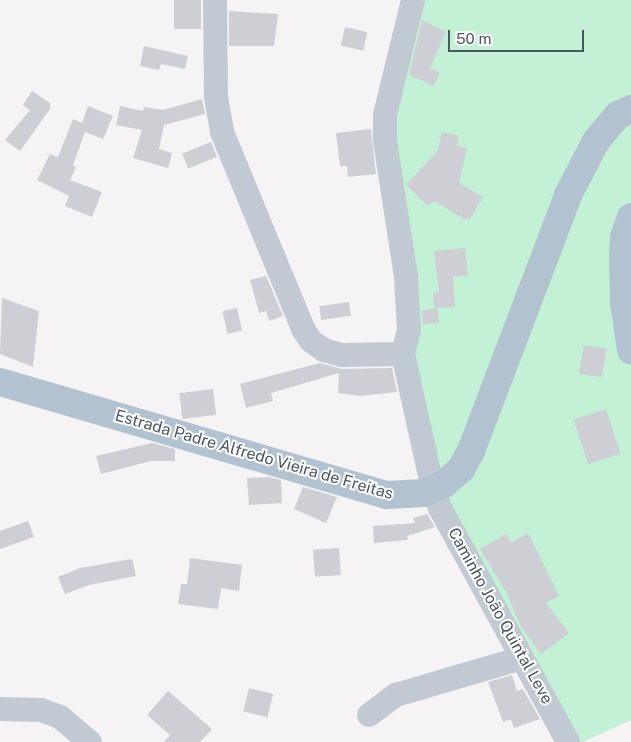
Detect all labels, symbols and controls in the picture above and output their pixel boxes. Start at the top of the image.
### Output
scale bar [451,20,587,52]
text: 50 m [456,30,491,47]
street label: Estrada Padre Alfredo Vieira de Freitas [112,406,396,504]
street label: Caminho João Quintal Leve [443,524,557,708]

